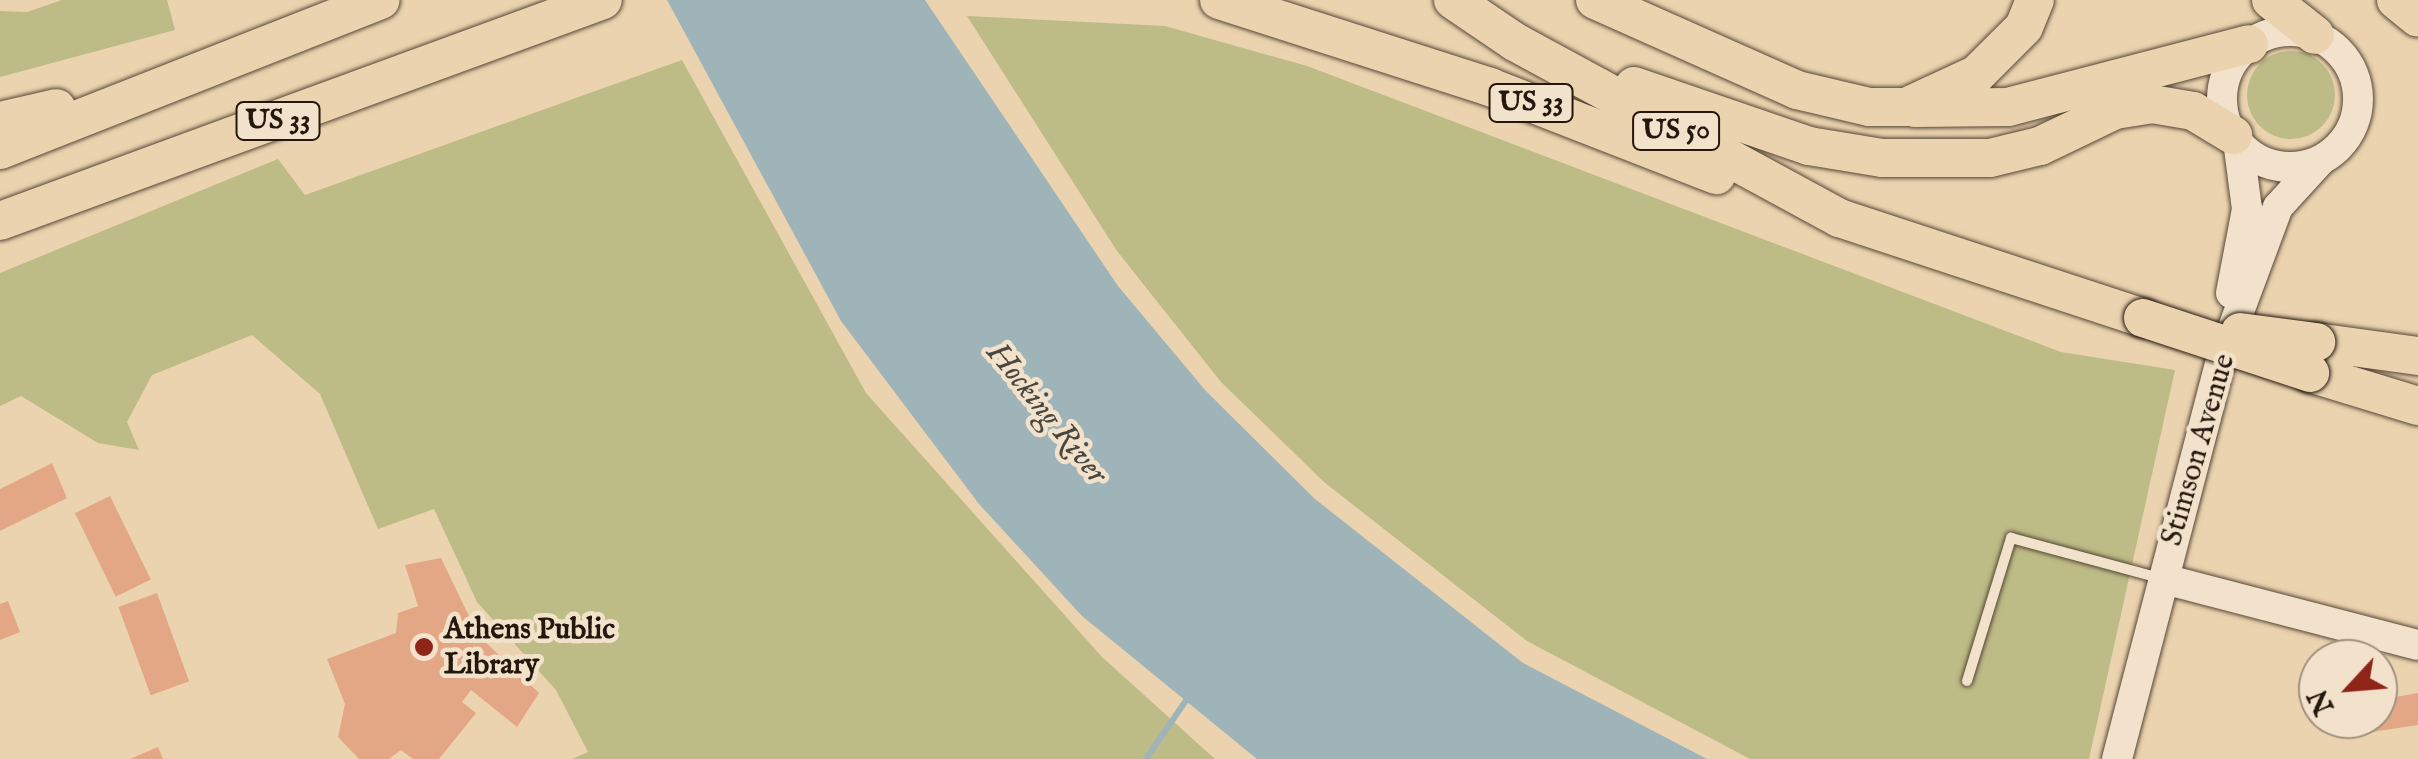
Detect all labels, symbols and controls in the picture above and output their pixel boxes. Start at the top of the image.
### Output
road number: US 33 [1488,80,1574,126]
road number: US 33 [236,98,320,144]
road number: US 50 [1631,108,1721,154]
water label: Hocking River [977,336,1115,492]
street label: Stimson Avenue [2154,350,2244,550]
place label: Athens Public Library [444,612,615,682]
marker: Athens Public Library [413,636,435,658]
north arrow [2298,639,2398,739]
text: N [2301,683,2343,720]

